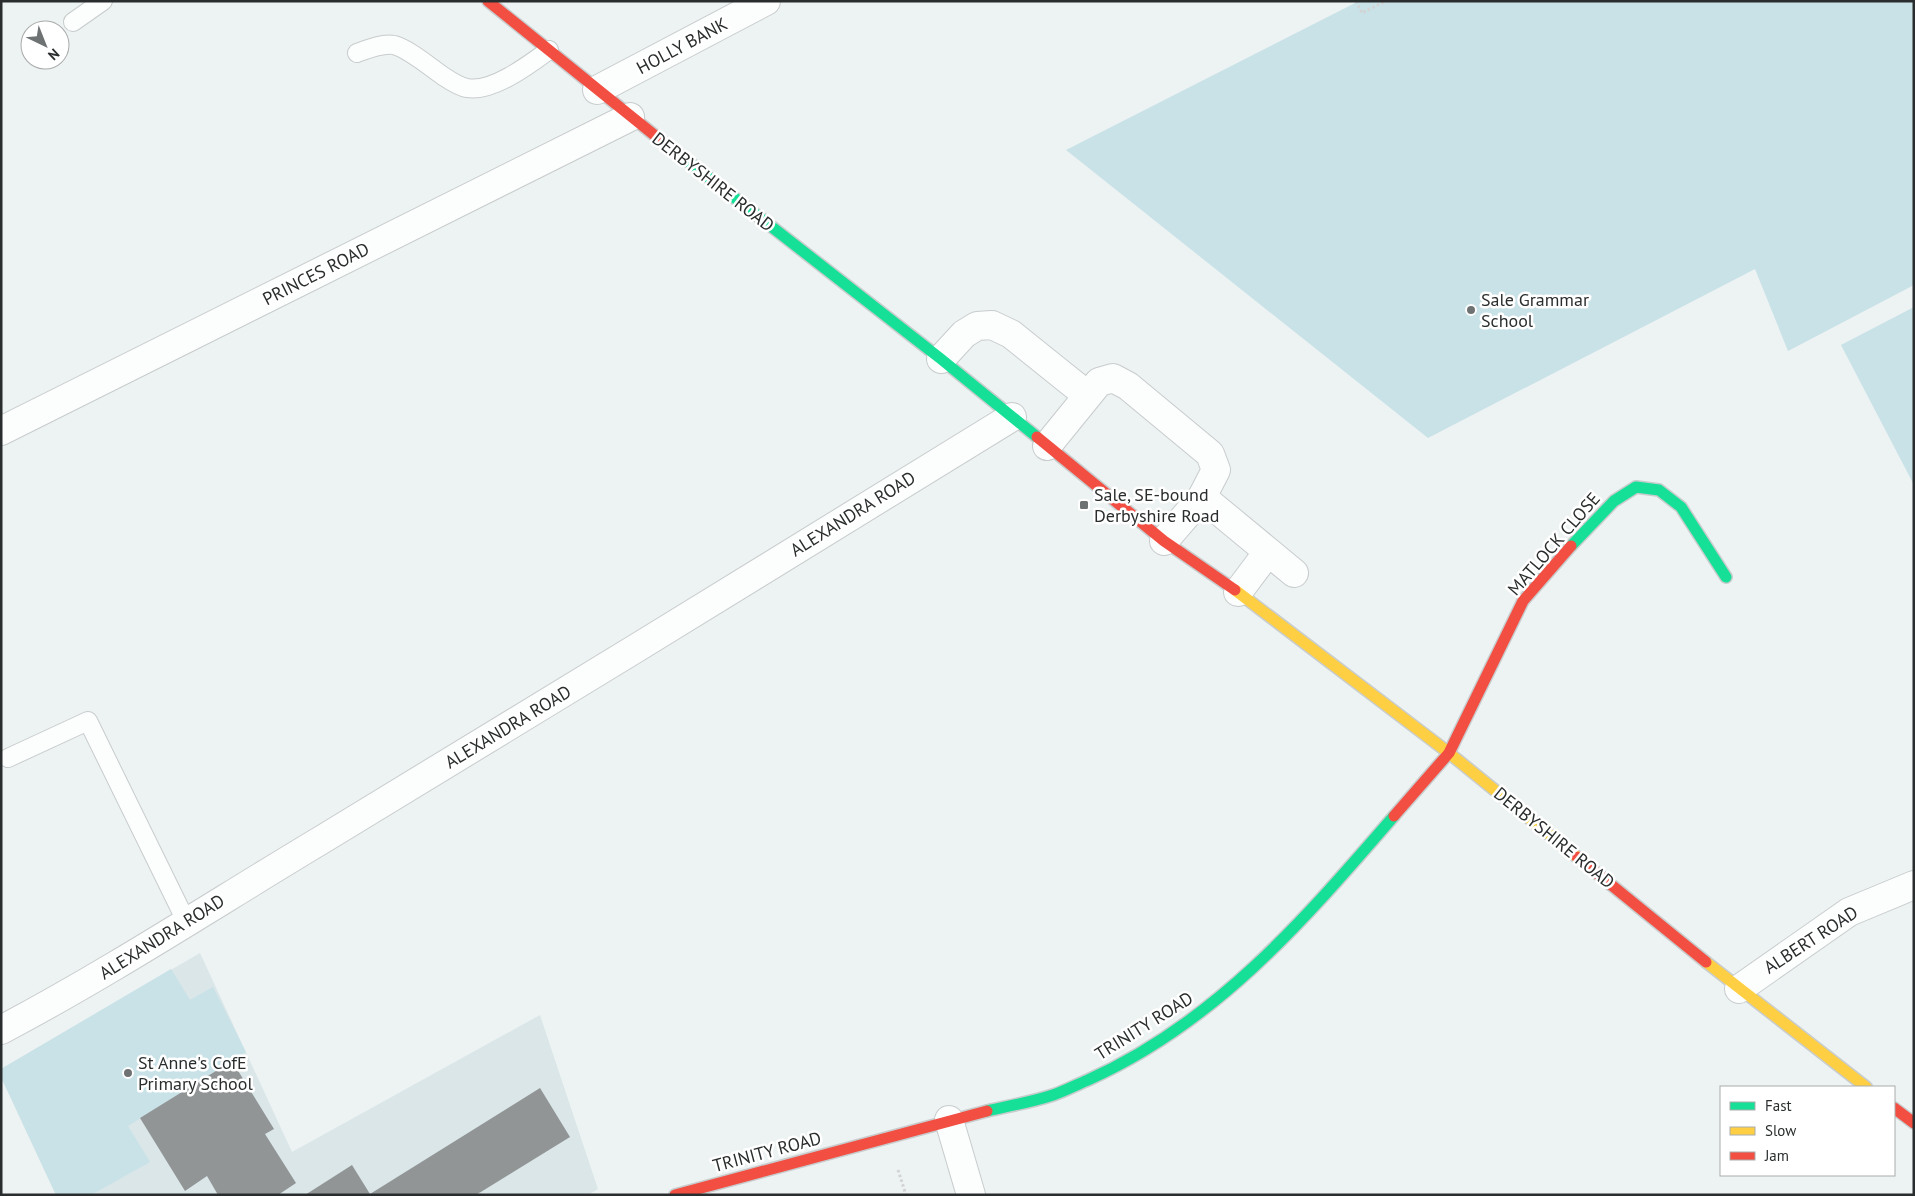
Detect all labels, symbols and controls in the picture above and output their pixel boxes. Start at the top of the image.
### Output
street label: HOLLY BANK [632,12,731,79]
north arrow [20,20,70,70]
text: N [44,45,63,64]
street label: DERBYSHIRE ROAD [648,127,779,236]
street label: PRINCES ROAD [259,237,373,310]
place label: Sale Grammar School [1481,288,1589,332]
marker: Sale Grammar School [1465,304,1477,316]
street label: ALEXANDRA ROAD [786,466,920,561]
place label: Sale, SE-bound Derbyshire Road [1094,483,1219,527]
street label: MATLOCK CLOSE [1502,487,1605,600]
marker: Sale, SE-bound Derbyshire Road [1078,499,1090,511]
street label: ALEXANDRA ROAD [440,680,575,773]
street label: DERBYSHIRE ROAD [1489,782,1619,893]
street label: ALEXANDRA ROAD [95,889,229,984]
street label: ALBERT ROAD [1759,901,1862,979]
street label: TRINITY ROAD [1090,986,1197,1065]
place label: St Anne's CofE Primary School [138,1051,253,1095]
marker: St Anne's CofE Primary School [122,1067,134,1079]
legend [1720,1086,1895,1176]
text: Fast [1765,1096,1792,1115]
text: Slow [1765,1121,1796,1140]
street label: TRINITY ROAD [710,1126,824,1177]
text: Jam [1764,1146,1789,1165]

